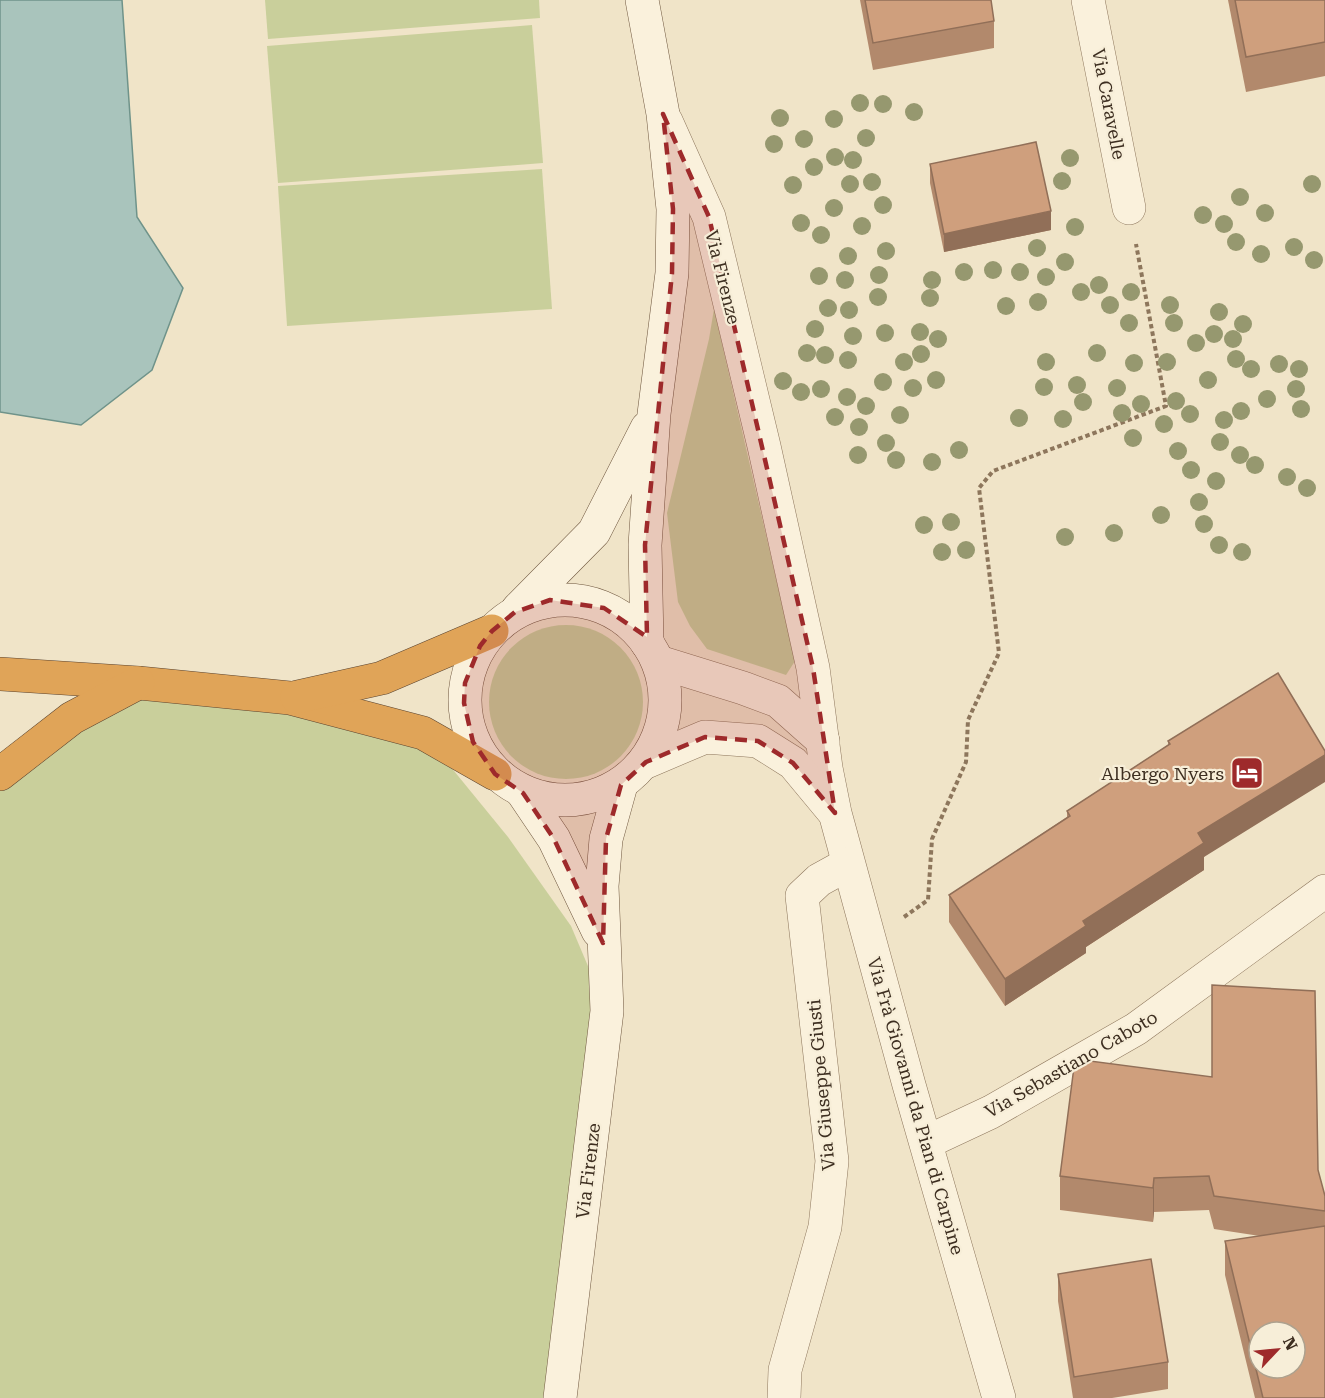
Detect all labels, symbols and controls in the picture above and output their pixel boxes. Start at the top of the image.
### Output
street label: Via Caravelle [1088,47,1130,161]
street label: Via Firenze [701,228,745,326]
hotel icon: Albergo Nyers [1229,755,1265,791]
place label: Albergo Nyers [1101,763,1224,784]
street label: Via Frà Giovanni da Pian di Carpine [863,955,969,1257]
street label: Via Giuseppe Giusti [803,998,839,1171]
street label: Via Sebastiano Caboto [981,1006,1161,1122]
street label: Via Firenze [572,1122,604,1220]
north arrow [1247,1320,1307,1380]
text: N [1279,1334,1301,1353]

